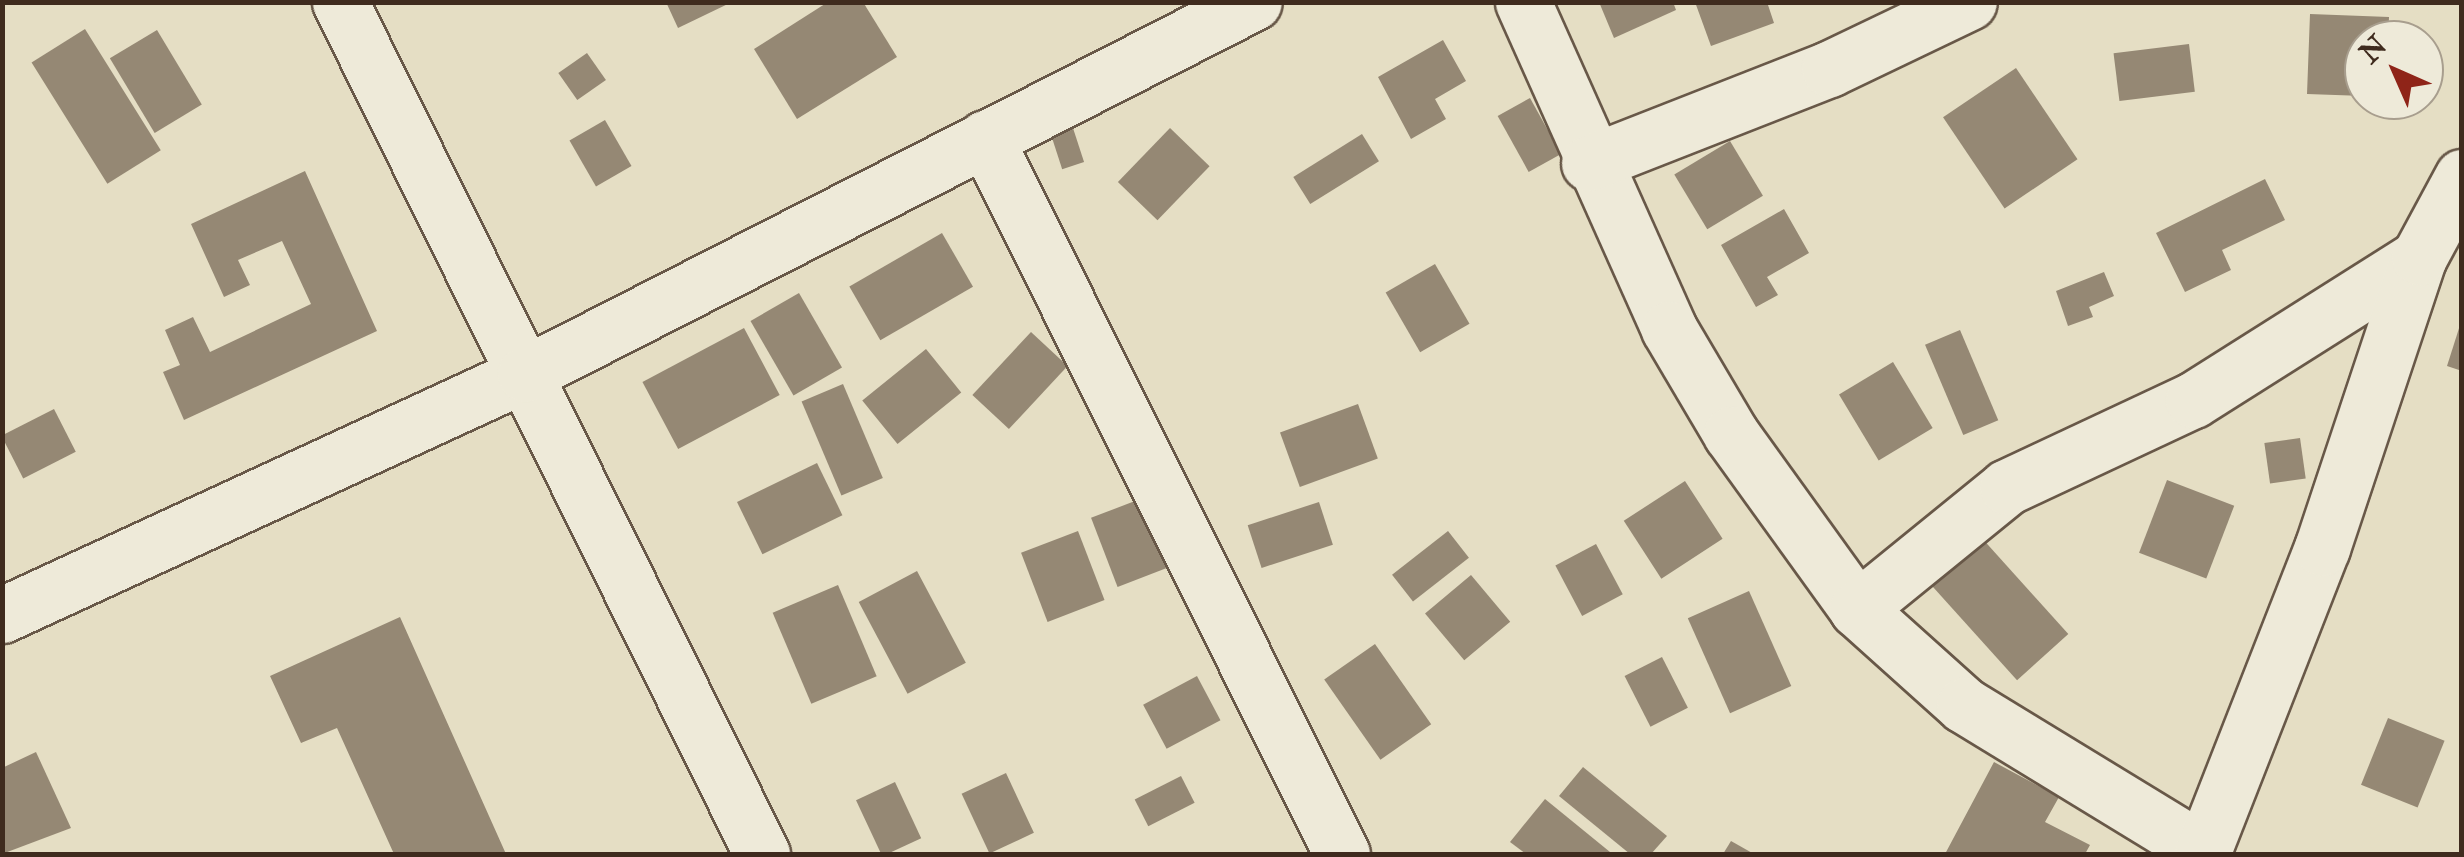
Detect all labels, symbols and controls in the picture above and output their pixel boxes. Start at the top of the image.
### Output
north arrow [2344,20,2444,120]
text: N [2353,29,2395,71]

